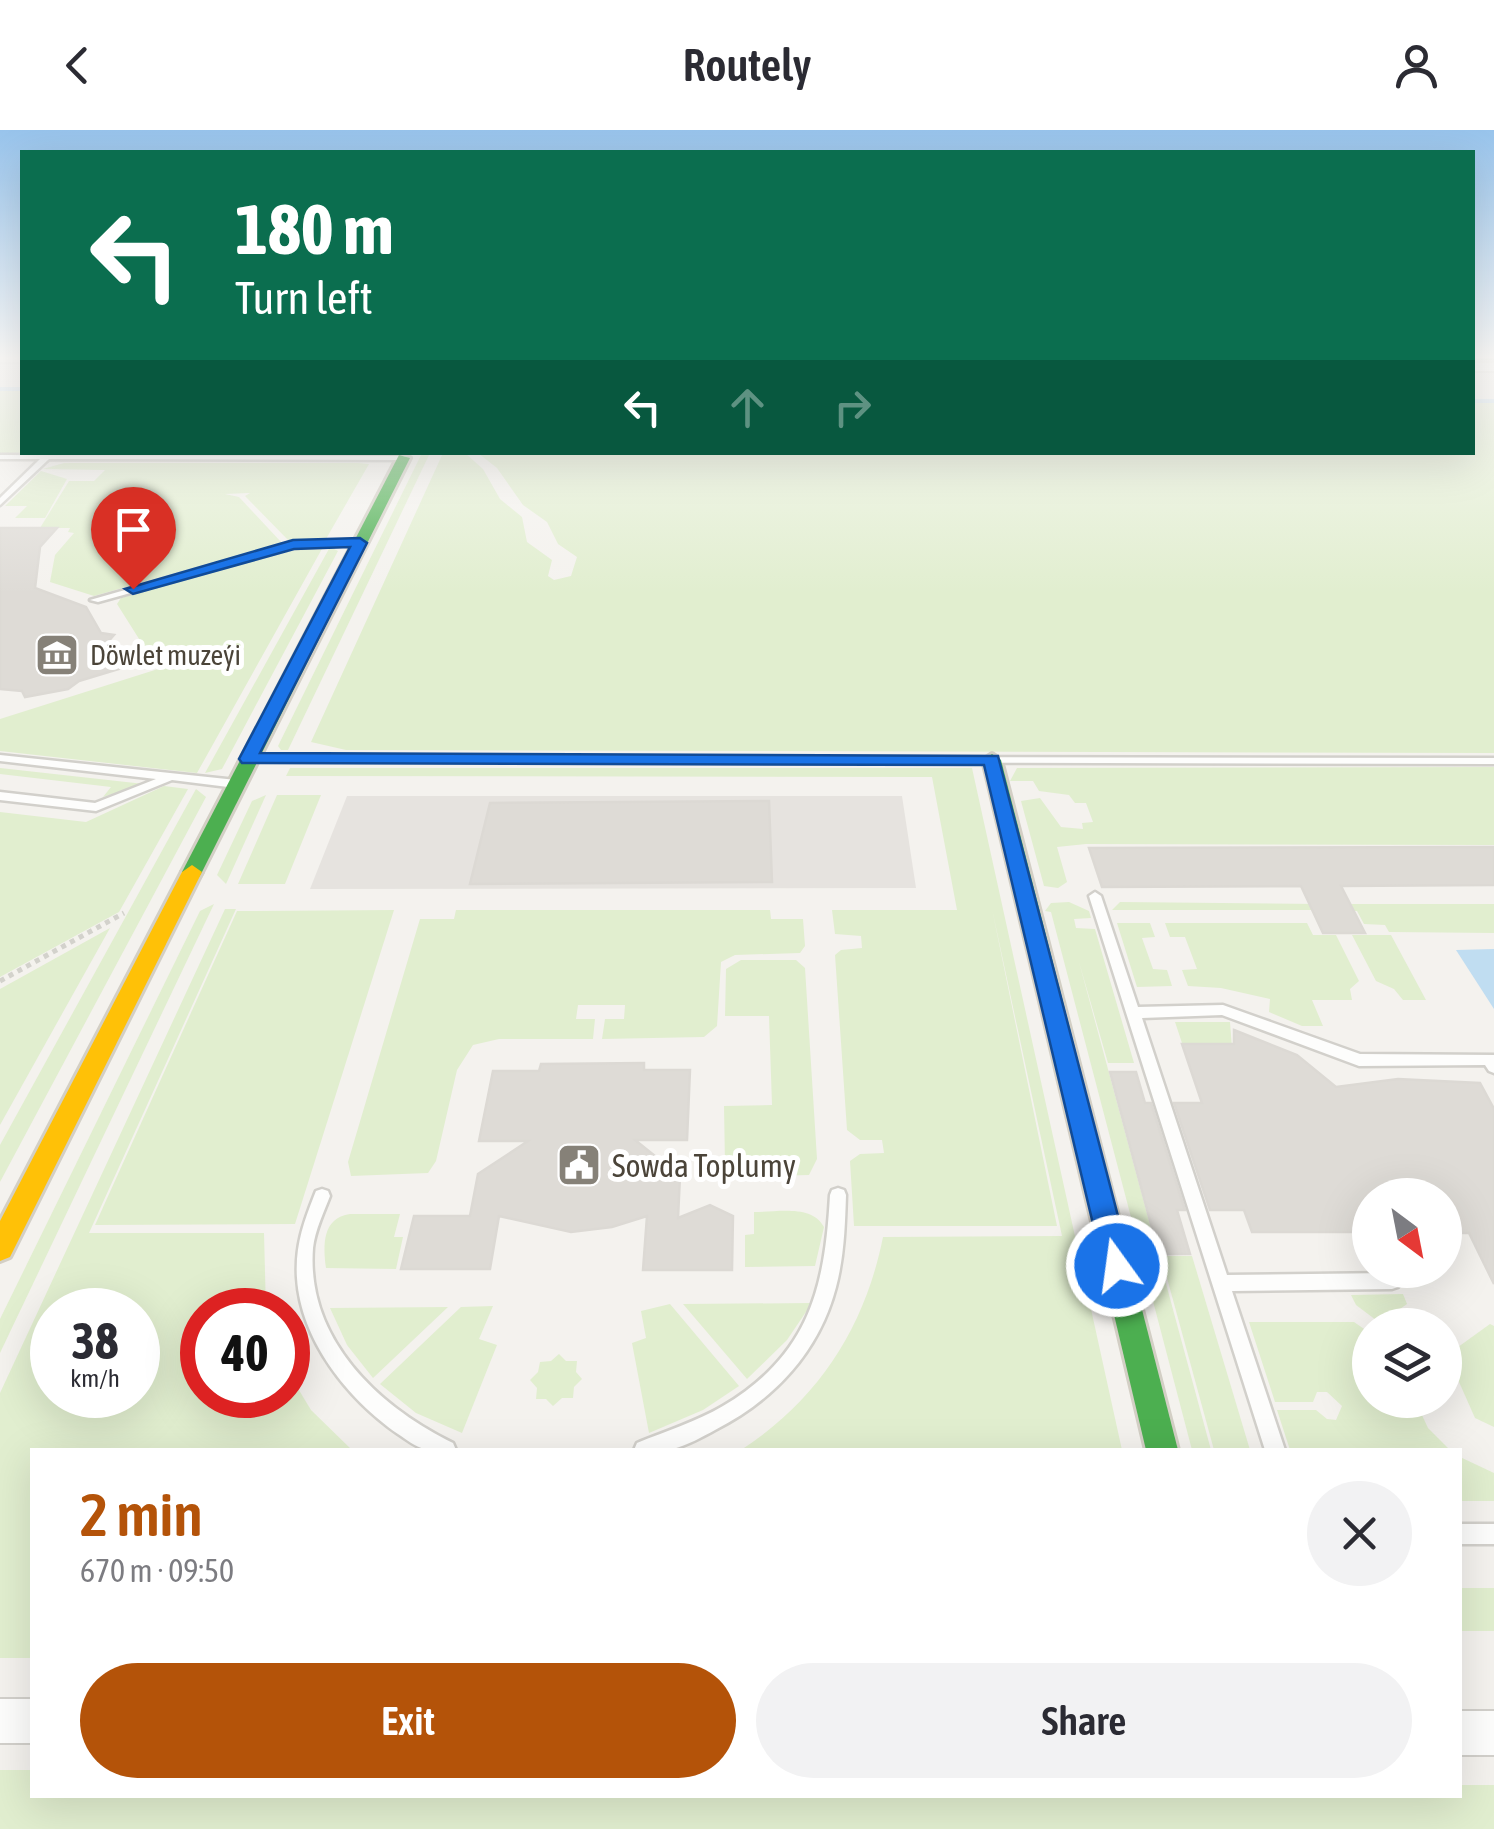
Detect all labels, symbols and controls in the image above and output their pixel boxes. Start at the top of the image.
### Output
icon: back [50,38,105,93]
icon: person [1389,38,1444,93]
text: Routely [683,39,811,91]
text: 180 m [235,189,394,269]
icon: left [70,190,200,320]
text: Turn left [235,272,373,324]
icon: left [615,380,670,435]
icon: ahead [720,380,775,435]
icon: right [825,380,880,435]
pin [91,487,176,590]
icon: arrive [106,502,161,557]
museum icon: Döwlet muzeýi [34,632,80,678]
place label: Döwlet muzeýi [90,639,241,671]
public building icon: Sowda Toplumy [556,1142,602,1188]
place label: Sowda Toplumy [612,1147,796,1184]
north arrow [1352,1178,1462,1288]
map controls [1352,1178,1462,1418]
position arrow [1065,1214,1169,1318]
speed limit sign: 40 [180,1288,310,1418]
button: layers [1352,1308,1462,1418]
text: 38 [71,1312,118,1370]
text: km/h [70,1364,120,1392]
text: 2 min [80,1480,203,1549]
button: close [1307,1481,1412,1586]
text: 670 m · 09:50 [80,1552,234,1589]
button: Exit [80,1663,736,1778]
button: Share [756,1663,1412,1778]

